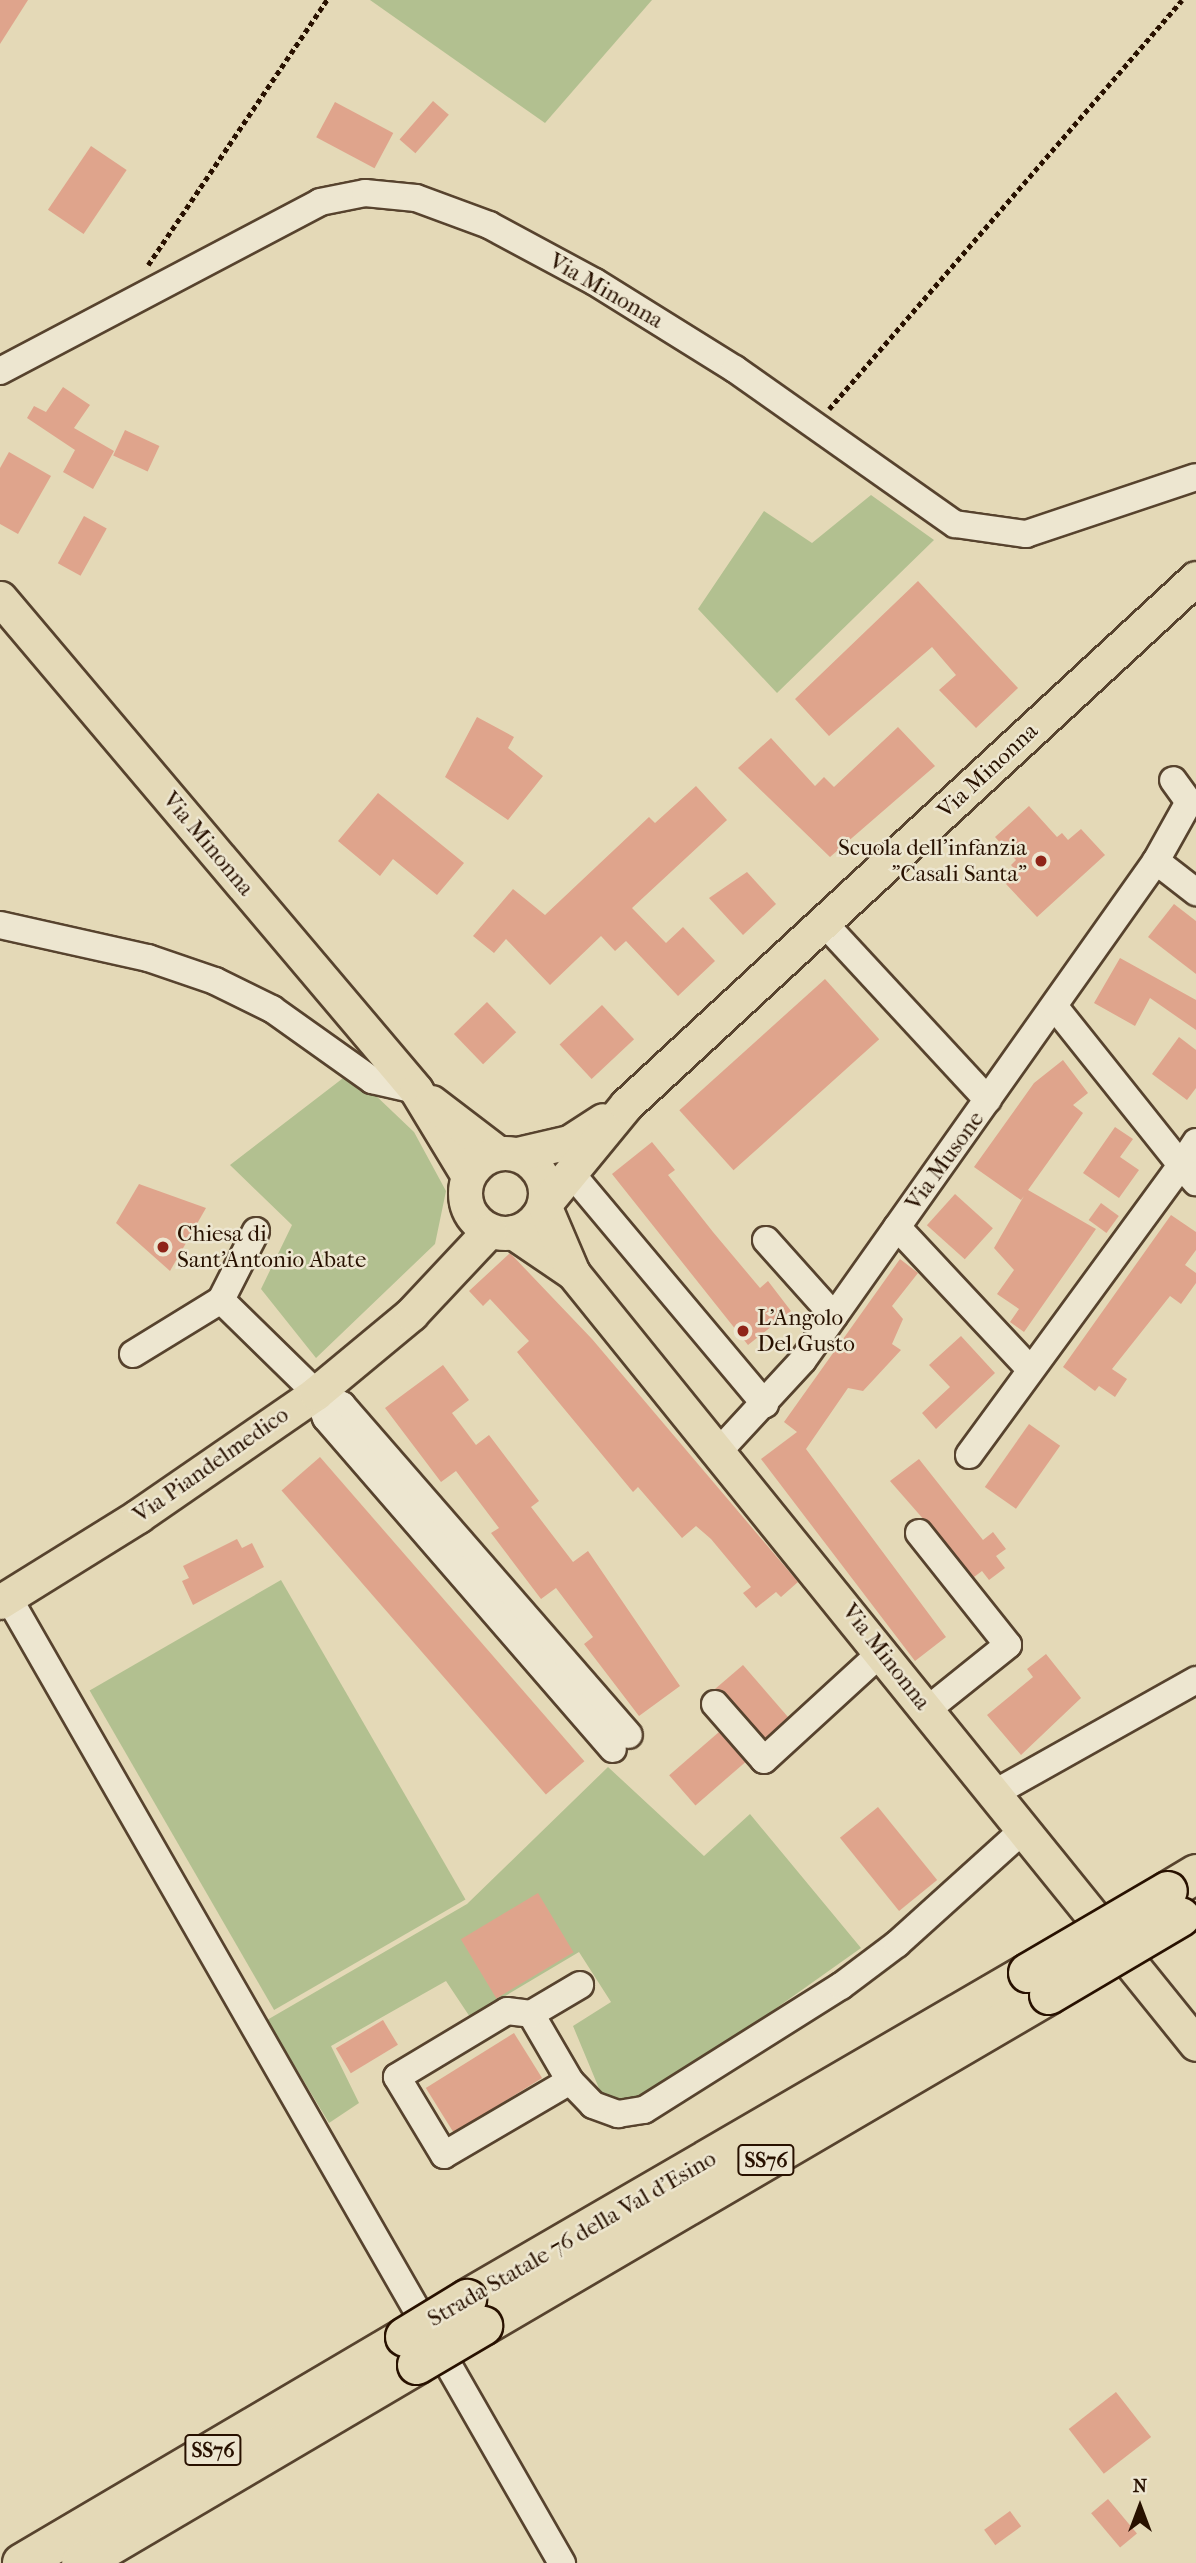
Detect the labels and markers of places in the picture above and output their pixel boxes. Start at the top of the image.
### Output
place label: Scuola dell'infanzia "Casali Santa" [838,834,1027,888]
marker: Scuola dell'infanzia "Casali Santa" [1033,853,1049,869]
place label: Chiesa di Sant'Antonio Abate [177,1220,366,1274]
marker: Chiesa di Sant'Antonio Abate [155,1239,171,1255]
place label: L'Angolo Del Gusto [757,1304,855,1358]
marker: L'Angolo Del Gusto [735,1323,751,1339]

